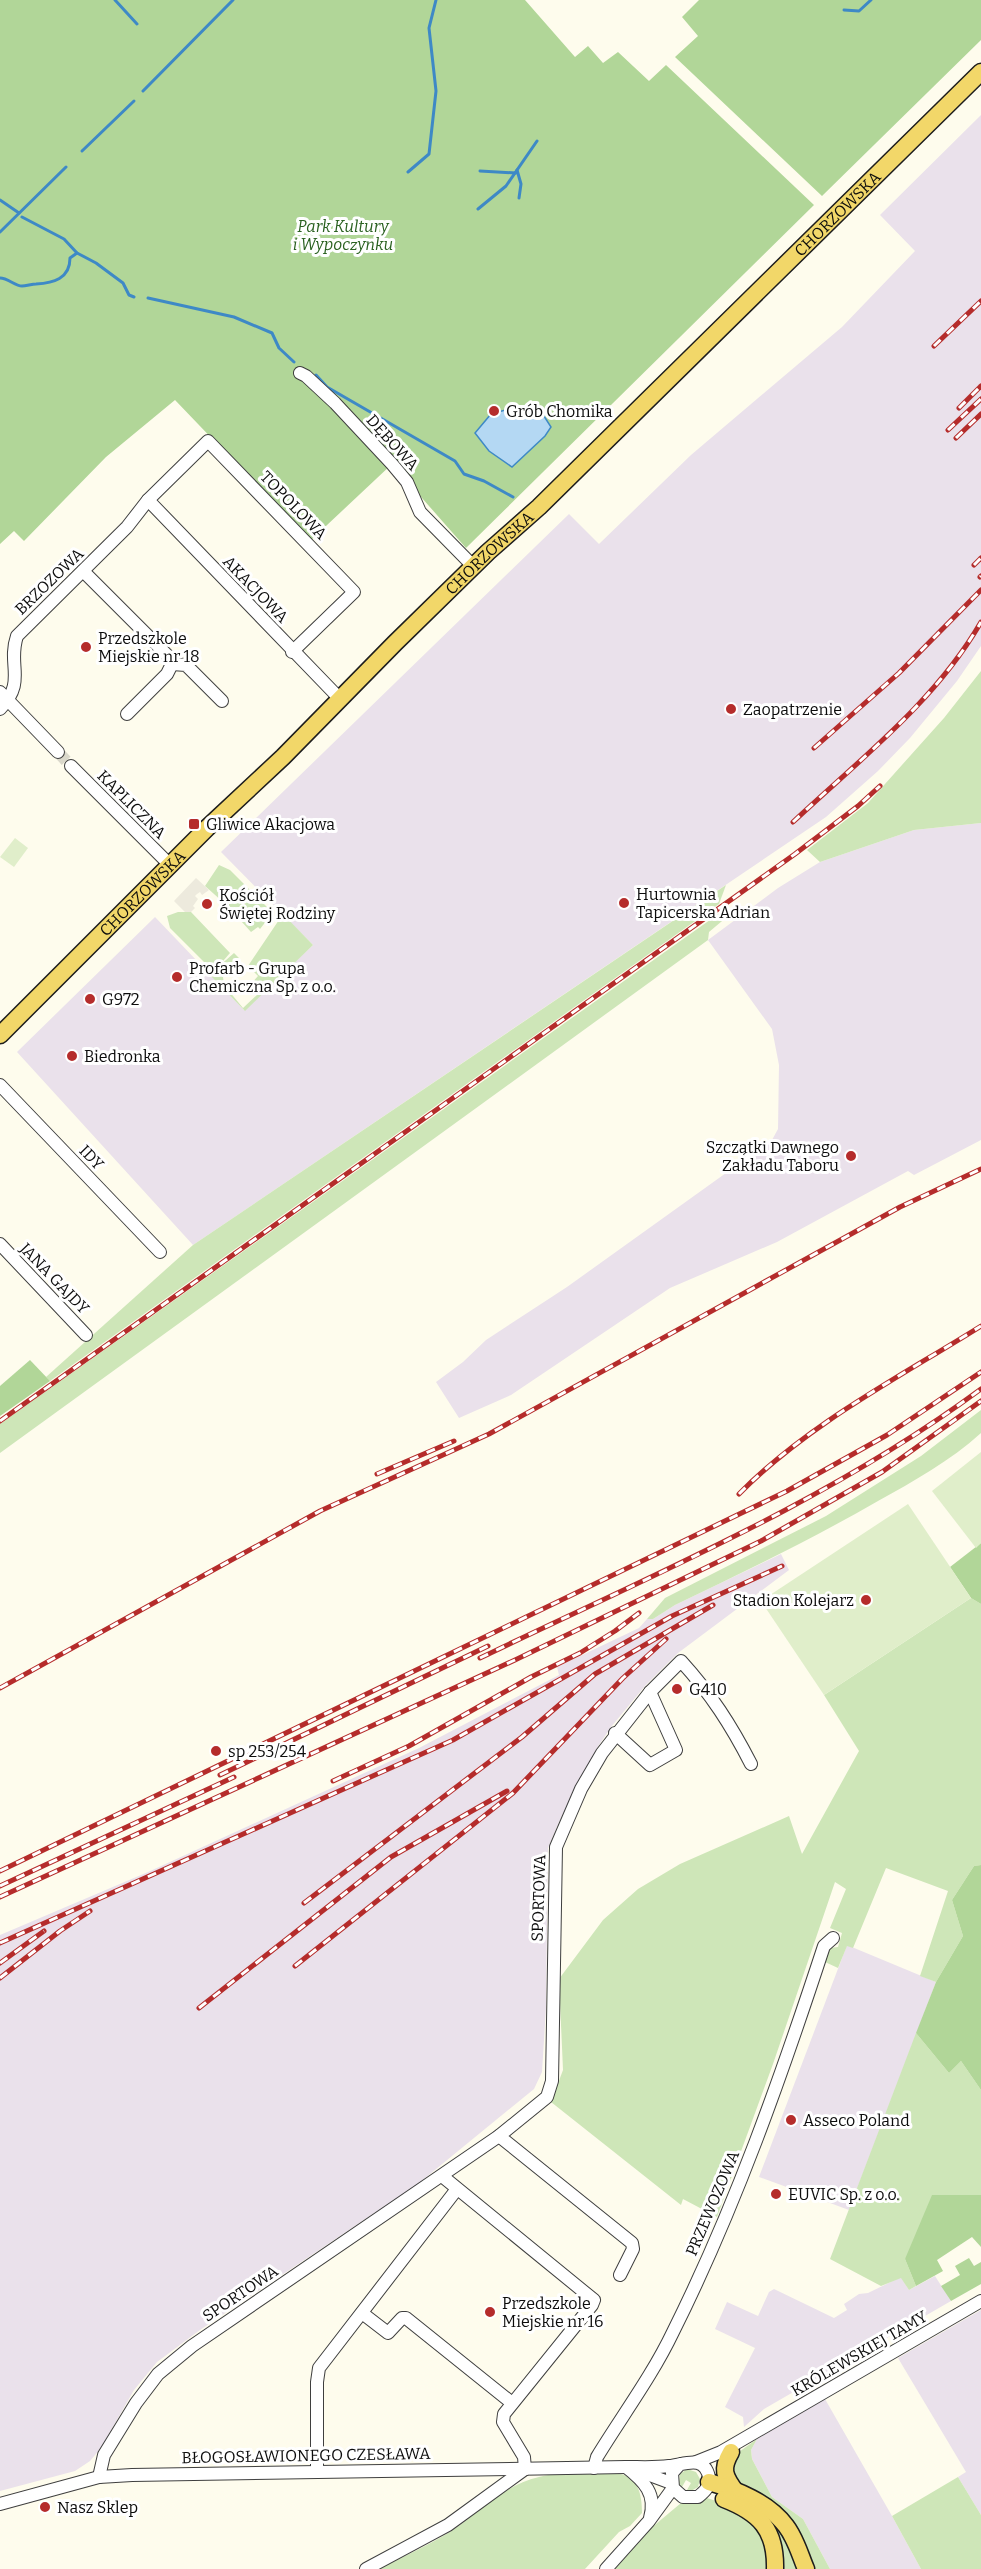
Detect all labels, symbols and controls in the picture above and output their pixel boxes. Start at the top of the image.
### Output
street label: CHORZOWSKA [790,167,885,260]
park label: Park Kultury i Wypoczynku [293,217,393,254]
place label: Grób Chomika [506,402,613,421]
marker: Grób Chomika [487,404,501,418]
street label: DĘBOWA [363,410,423,475]
street label: TOPOLOWA [256,467,331,544]
street label: CHORZOWSKA [441,507,538,599]
street label: BRZOZOWA [11,544,88,619]
street label: AKACJOWA [219,552,293,627]
place label: Przedszkole Miejskie nr 18 [98,629,200,666]
marker: Przedszkole Miejskie nr 18 [79,640,93,654]
place label: Zaopatrzenie [743,700,842,719]
marker: Zaopatrzenie [724,702,738,716]
street label: KAPLICZNA [93,766,170,843]
place label: Gliwice Akacjowa [206,815,335,834]
marker: Gliwice Akacjowa [187,817,201,831]
street label: CHORZOWSKA [96,846,190,940]
place label: Hurtownia Tapicerska Adrian [636,885,770,922]
place label: Kościół Świętej Rodziny [219,886,336,923]
marker: Hurtownia Tapicerska Adrian [617,896,631,910]
marker: Kościół Świętej Rodziny [200,897,214,911]
place label: Profarb - Grupa Chemiczna Sp. z o.o. [189,959,336,996]
marker: Profarb - Grupa Chemiczna Sp. z o.o. [170,970,184,984]
place label: G972 [102,990,140,1009]
marker: G972 [83,992,97,1006]
place label: Biedronka [84,1047,161,1066]
marker: Biedronka [65,1049,79,1063]
place label: Szczątki Dawnego Zakładu Taboru [706,1138,839,1175]
street label: IDY [75,1141,108,1174]
marker: Szczątki Dawnego Zakładu Taboru [844,1149,858,1163]
street label: JANA GAJDY [15,1238,94,1318]
place label: Stadion Kolejarz [733,1591,854,1610]
marker: Stadion Kolejarz [859,1593,873,1607]
place label: G410 [689,1680,727,1699]
marker: G410 [670,1682,684,1696]
place label: sp 253/254 [228,1742,307,1761]
marker: sp 253/254 [209,1744,223,1758]
street label: SPORTOWA [527,1854,550,1942]
place label: Asseco Poland [803,2111,910,2130]
marker: Asseco Poland [784,2113,798,2127]
street label: PRZEWOZOWA [682,2147,743,2259]
place label: EUVIC Sp. z o.o. [788,2185,900,2204]
marker: EUVIC Sp. z o.o. [769,2187,783,2201]
street label: SPORTOWA [199,2261,282,2326]
place label: Przedszkole Miejskie nr 16 [502,2294,603,2331]
marker: Przedszkole Miejskie nr 16 [483,2305,497,2319]
street label: KRÓLEWSKIEJ TAMY [787,2305,931,2400]
street label: BŁOGOSŁAWIONEGO CZESŁAWA [181,2444,431,2467]
place label: Nasz Sklep [57,2498,138,2517]
marker: Nasz Sklep [38,2500,52,2514]

